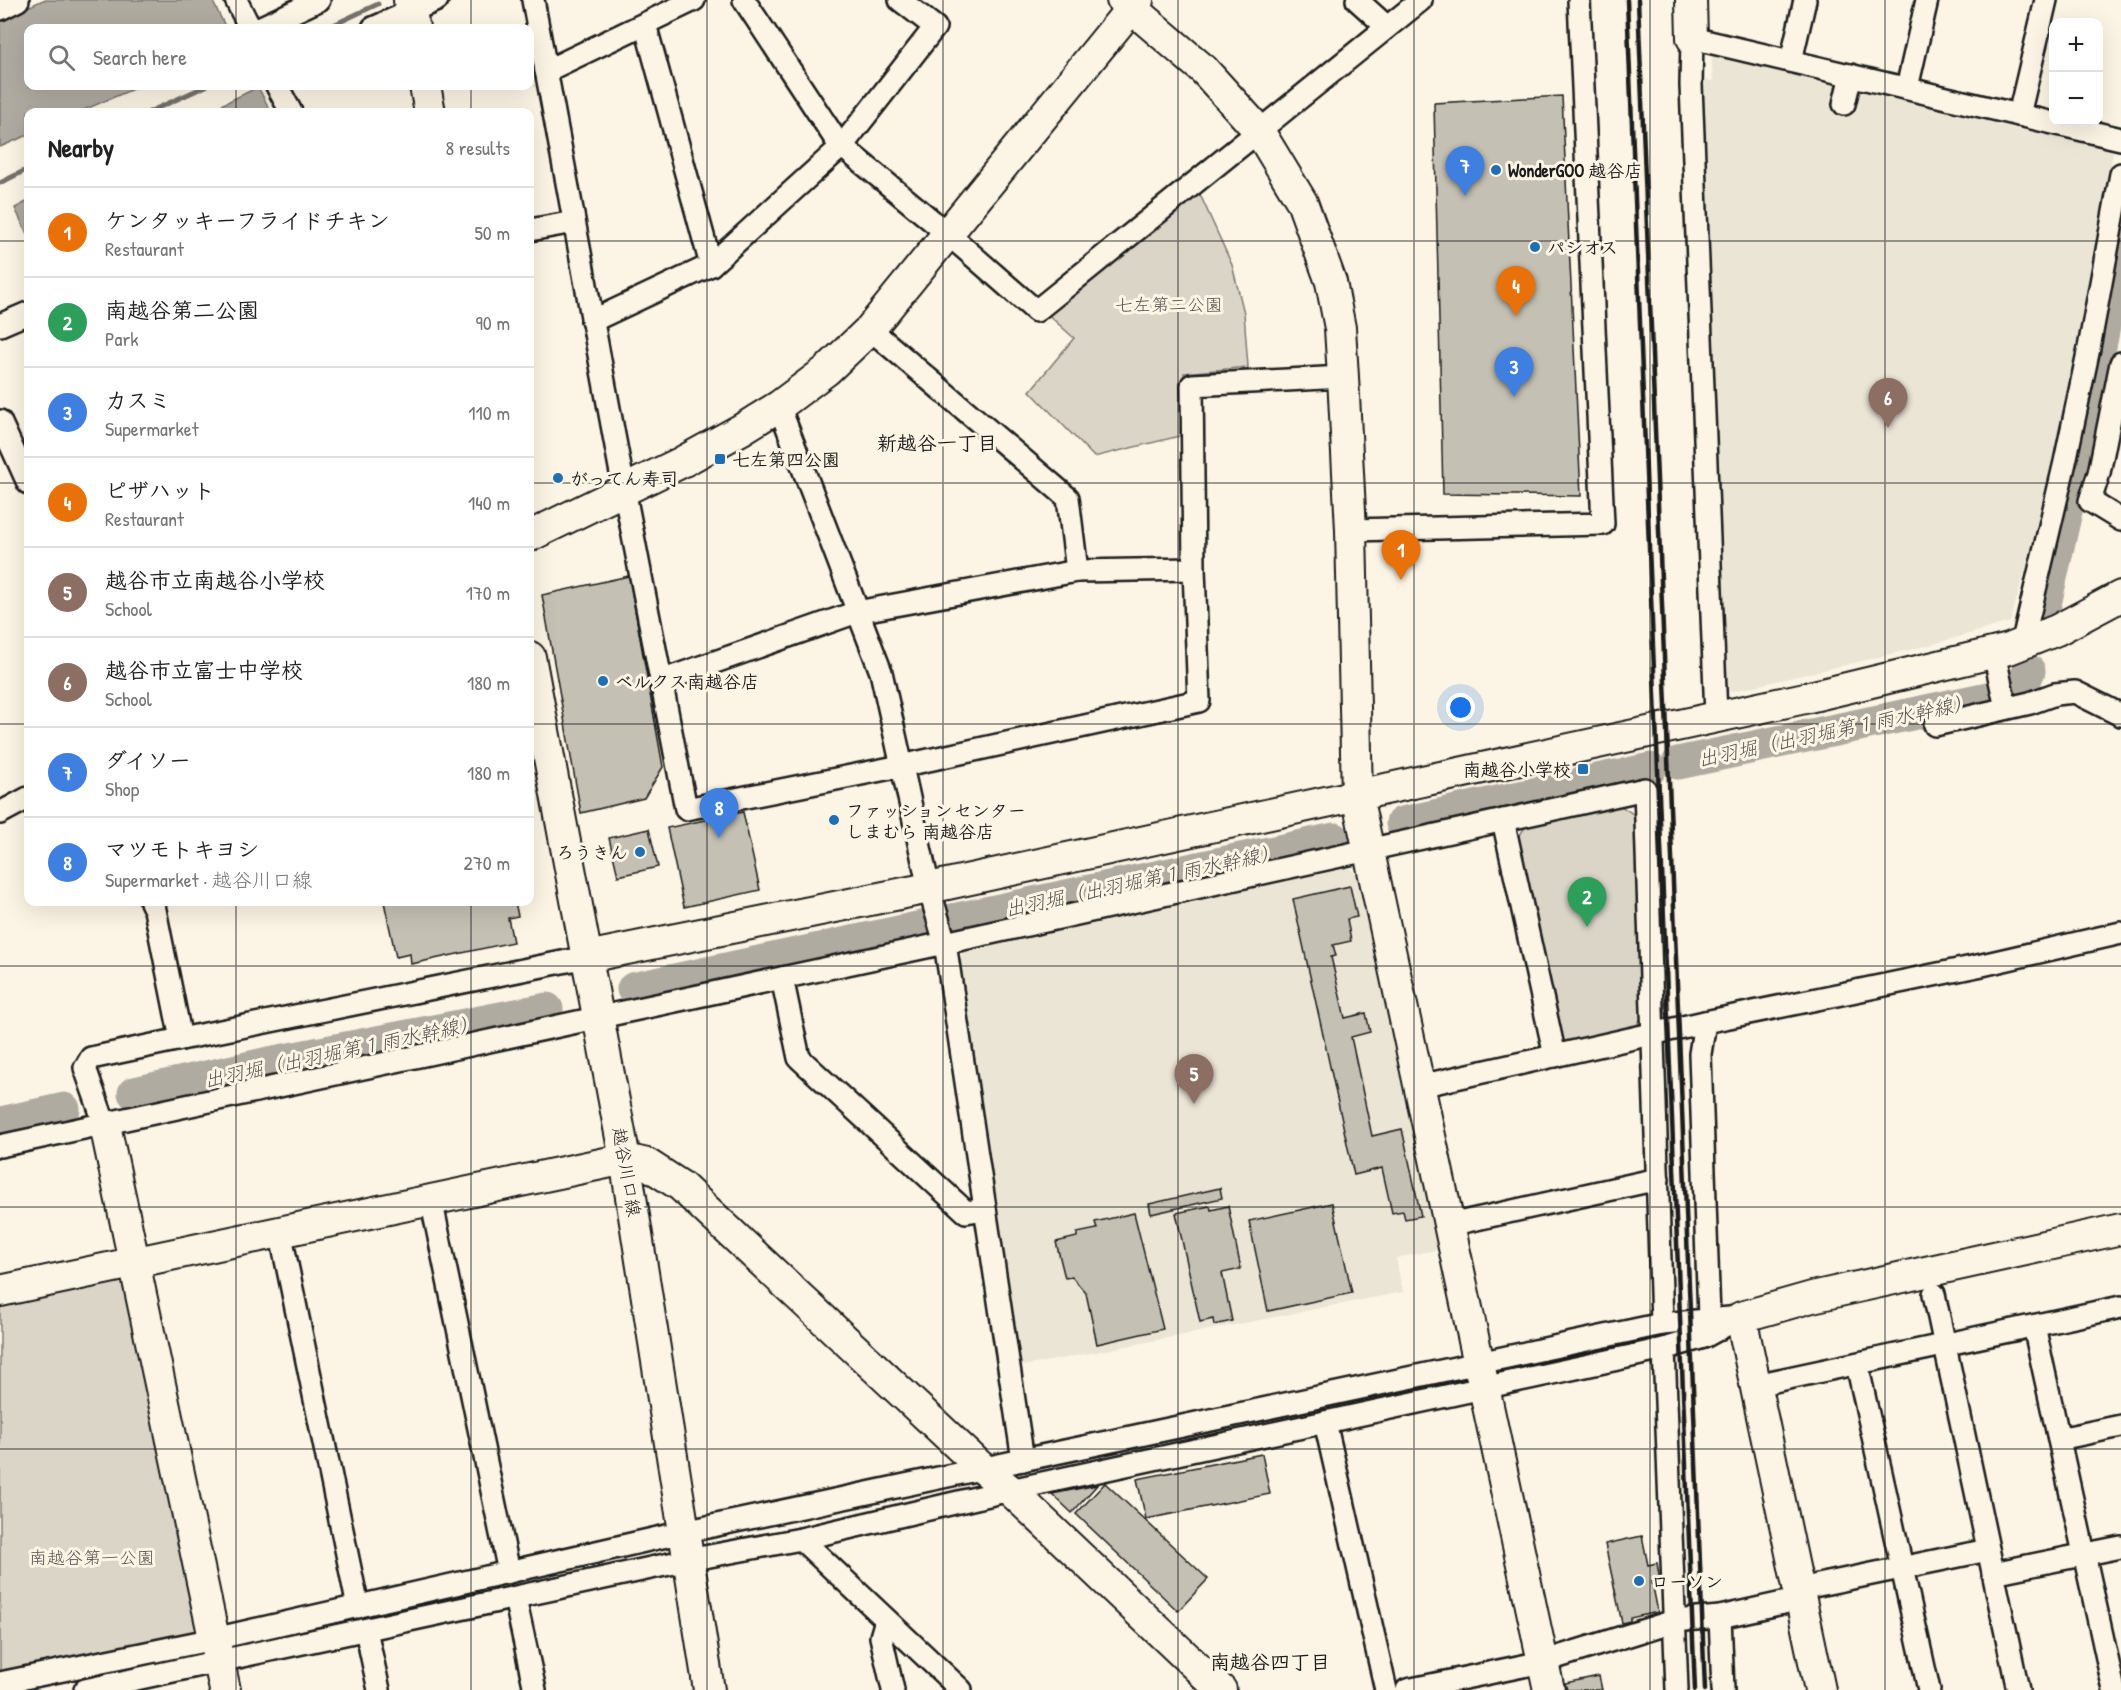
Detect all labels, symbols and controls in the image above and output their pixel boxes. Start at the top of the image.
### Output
map controls [2049,18,2103,126]
button: + [2049,18,2103,72]
search box [24,24,534,90]
icon: search [45,41,78,74]
text: Search here [93,42,187,72]
button: − [2049,72,2103,126]
text: Nearby [48,130,114,165]
text: 8 results [445,134,510,161]
pin: 7 [1446,146,1484,196]
place label: WonderGOO 越谷店 [1508,158,1642,183]
marker: WonderGOO 越谷店 [1489,163,1503,177]
text: ケンタッキーフライドチキン [105,205,390,235]
text: 1 [64,219,71,246]
text: 50 m [474,219,510,246]
text: Restaurant [105,235,184,262]
place label: パシオス [1547,235,1618,260]
marker: パシオス [1528,240,1542,254]
pin: 4 [1496,266,1536,316]
park label: 七左第二公園 [1115,292,1223,317]
text: 南越谷第二公園 [105,295,259,325]
text: 2 [63,309,72,336]
text: 90 m [476,309,510,336]
text: Park [105,325,138,352]
pin: 3 [1494,348,1534,397]
pin: 6 [1868,378,1908,428]
text: カスミ [105,385,171,415]
text: 3 [63,399,72,426]
text: 110 m [468,399,510,426]
text: Supermarket [105,415,199,442]
district label: 新越谷一丁目 [877,429,997,456]
place label: 七左第四公園 [732,447,840,472]
marker: 七左第四公園 [713,452,727,466]
place label: がってん寿司 [570,466,678,491]
marker: がってん寿司 [551,471,565,485]
text: ピザハット [105,475,215,505]
text: 4 [64,489,71,516]
text: 140 m [468,489,510,516]
text: Restaurant [105,505,184,532]
pin: 1 [1382,530,1420,580]
text: 越谷市立南越谷小学校 [105,565,325,595]
text: 5 [63,579,72,606]
text: 170 m [466,579,510,606]
text: School [105,595,152,622]
text: 越谷市立富士中学校 [105,655,303,685]
text: 6 [64,669,71,696]
text: 180 m [467,669,510,696]
place label: ベルクス南越谷店 [615,669,759,694]
marker: ベルクス南越谷店 [596,674,610,688]
text: School [105,685,152,712]
water label: 出羽堀（出羽堀第１雨水幹線） [1695,688,1975,772]
your location [1446,693,1475,722]
text: ダイソー [105,745,191,775]
place label: 南越谷小学校 [1463,757,1571,782]
text: 7 [63,759,72,786]
text: 180 m [467,759,510,786]
marker: 南越谷小学校 [1576,762,1590,776]
text: Shop [105,775,139,802]
pin: 8 [700,788,738,838]
place label: ファッションセンター しまむら 南越谷店 [846,798,1026,844]
marker: ファッションセンター しまむら 南越谷店 [827,813,841,827]
text: マツモトキヨシ [105,834,259,864]
water label: 出羽堀（出羽堀第１雨水幹線） [1002,838,1282,922]
place label: ろうきん [556,840,628,865]
marker: ろうきん [633,845,647,859]
text: 8 [63,849,72,876]
text: 270 m [464,849,510,876]
text: Supermarket · 越谷川口線 [105,866,312,893]
pin: 2 [1568,878,1606,927]
water label: 出羽堀（出羽堀第１雨水幹線） [201,1009,481,1093]
pin: 5 [1174,1054,1214,1104]
street label: 越谷川口線 [607,1126,647,1218]
park label: 南越谷第一公園 [29,1545,155,1570]
place label: ローソン [1651,1569,1723,1594]
marker: ローソン [1632,1574,1646,1588]
district label: 南越谷四丁目 [1210,1648,1330,1675]

